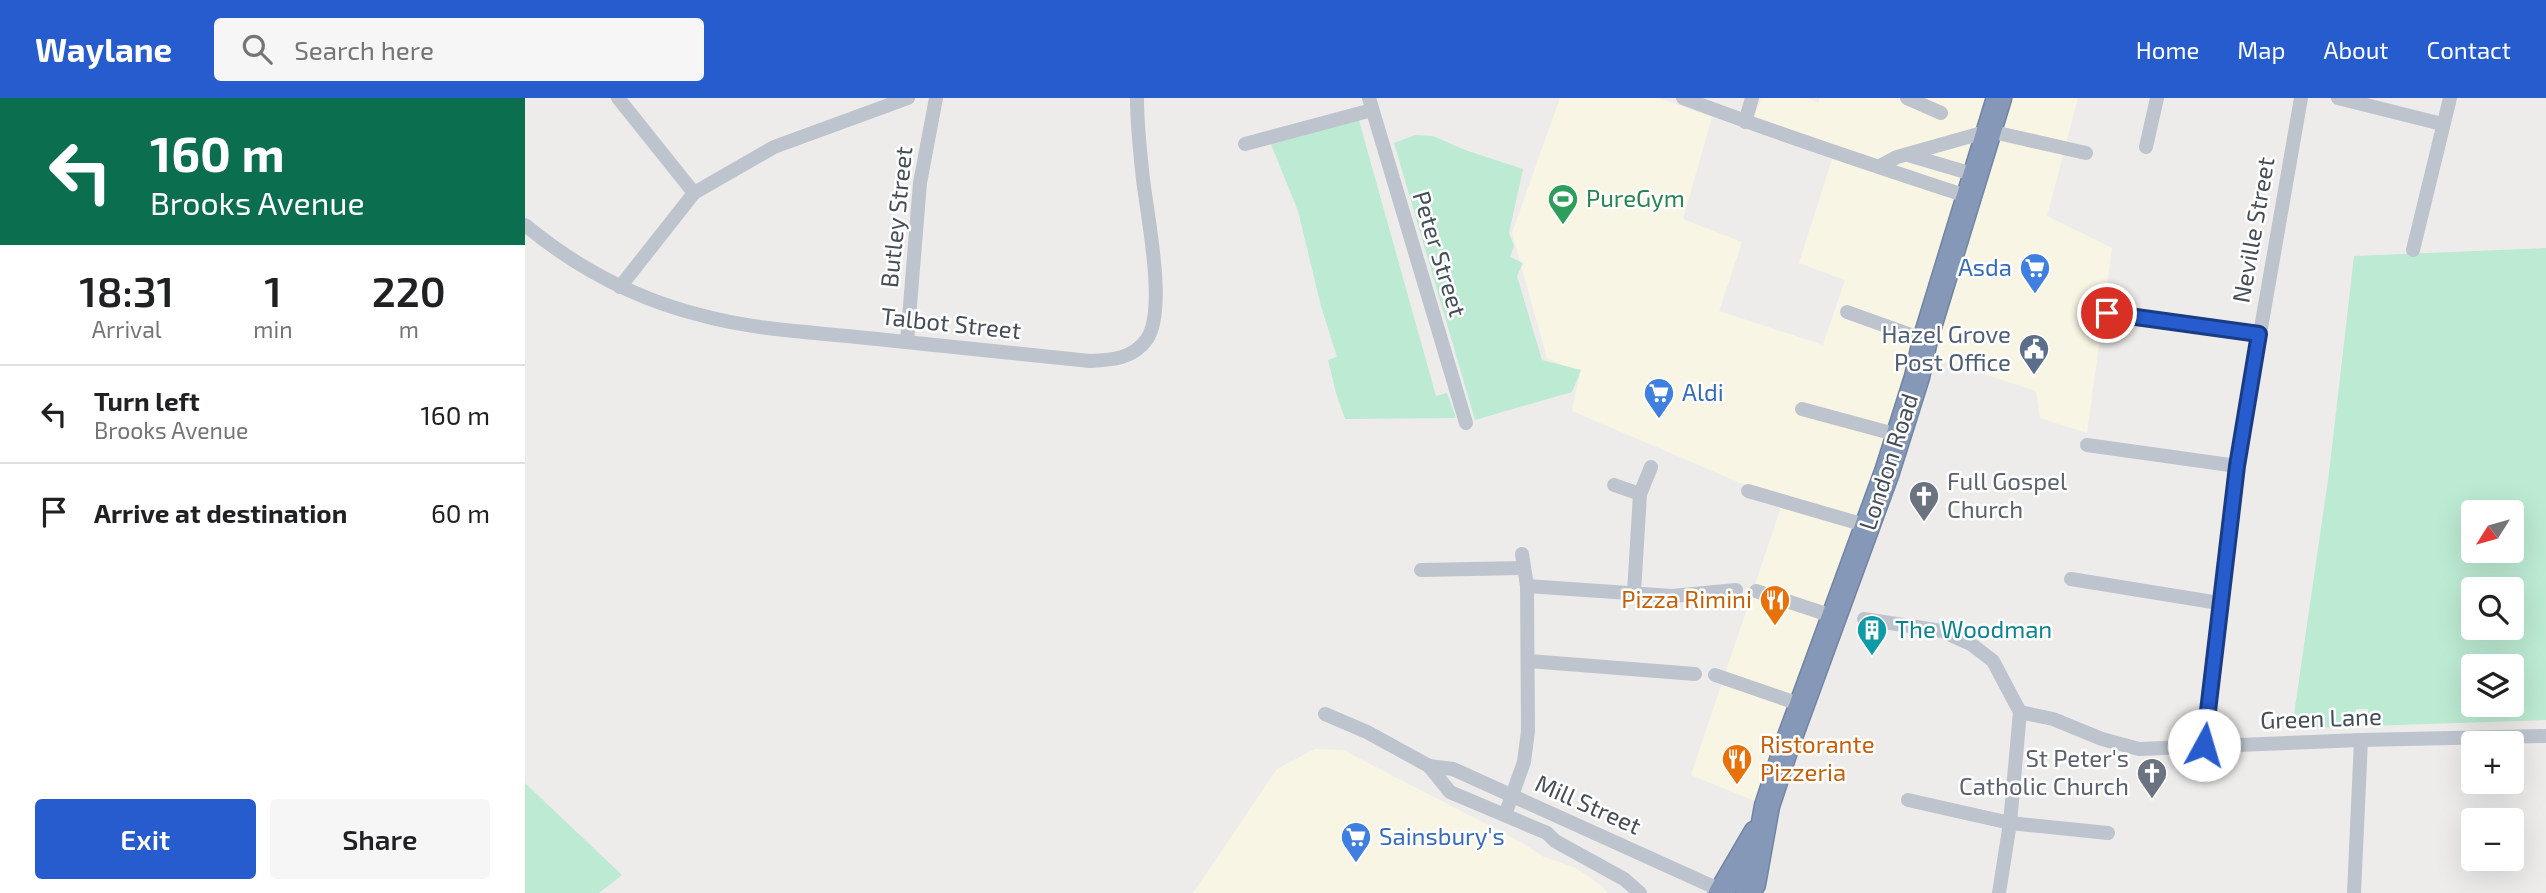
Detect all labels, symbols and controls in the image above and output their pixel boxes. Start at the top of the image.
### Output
search box [214,18,704,81]
text: Waylane [35,29,172,69]
icon: search [238,30,276,68]
text: Search here [294,34,434,65]
text: Home [2136,35,2199,64]
text: Map [2237,35,2285,64]
text: About [2323,35,2389,64]
text: Contact [2427,35,2511,64]
text: 160 m [150,123,285,182]
icon: left [35,126,126,217]
street label: Butley Street [874,145,917,289]
street label: Neville Street [2225,155,2280,305]
sports icon: PureGym [1546,182,1580,226]
text: Brooks Avenue [150,183,365,221]
place label: PureGym [1586,183,1685,212]
street label: Peter Street [1408,187,1473,320]
supermarket icon: Asda [2018,251,2052,295]
place label: Asda [1958,252,2012,281]
text: 18:31 [79,265,174,315]
text: 1 [264,265,282,315]
text: 220 [372,265,446,315]
pin [2077,283,2137,343]
icon: arrive [2088,294,2126,332]
street label: Talbot Street [880,301,1023,344]
text: Arrival [92,315,162,343]
text: min [253,315,293,343]
text: m [399,315,419,343]
place label: Hazel Grove Post Office [1881,319,2011,376]
public building icon: Hazel Grove Post Office [2017,332,2051,376]
supermarket icon: Aldi [1642,376,1676,420]
place label: Aldi [1682,377,1724,406]
text: Turn left [94,385,200,416]
street label: London Road [1852,390,1923,533]
icon: left [35,395,73,433]
text: 160 m [421,399,490,430]
text: Brooks Avenue [94,416,248,444]
place label: Full Gospel Church [1947,466,2067,523]
church icon: Full Gospel Church [1907,479,1941,523]
icon: arrive [35,493,73,531]
text: Arrive at destination [94,497,347,528]
text: 60 m [431,497,490,528]
north arrow [2461,500,2523,564]
map controls [2461,500,2524,871]
button: search [2461,577,2524,640]
restaurant icon: Pizza Rimini [1758,583,1792,627]
place label: Pizza Rimini [1621,584,1752,613]
building icon: The Woodman [1855,613,1889,657]
place label: The Woodman [1895,614,2052,643]
button: layers [2461,654,2524,717]
street label: Green Lane [2260,701,2382,734]
position arrow [2167,708,2241,782]
place label: Ristorante Pizzeria [1760,729,1875,786]
button: + [2461,731,2524,794]
restaurant icon: Ristorante Pizzeria [1720,742,1754,786]
place label: St Peter's Catholic Church [1959,743,2129,800]
church icon: St Peter's Catholic Church [2135,756,2169,800]
street label: Mill Street [1531,767,1646,840]
button: Exit [35,799,256,879]
button: Share [270,799,490,879]
button: − [2461,808,2524,871]
supermarket icon: Sainsbury's [1339,820,1373,864]
place label: Sainsbury's [1379,821,1505,850]

